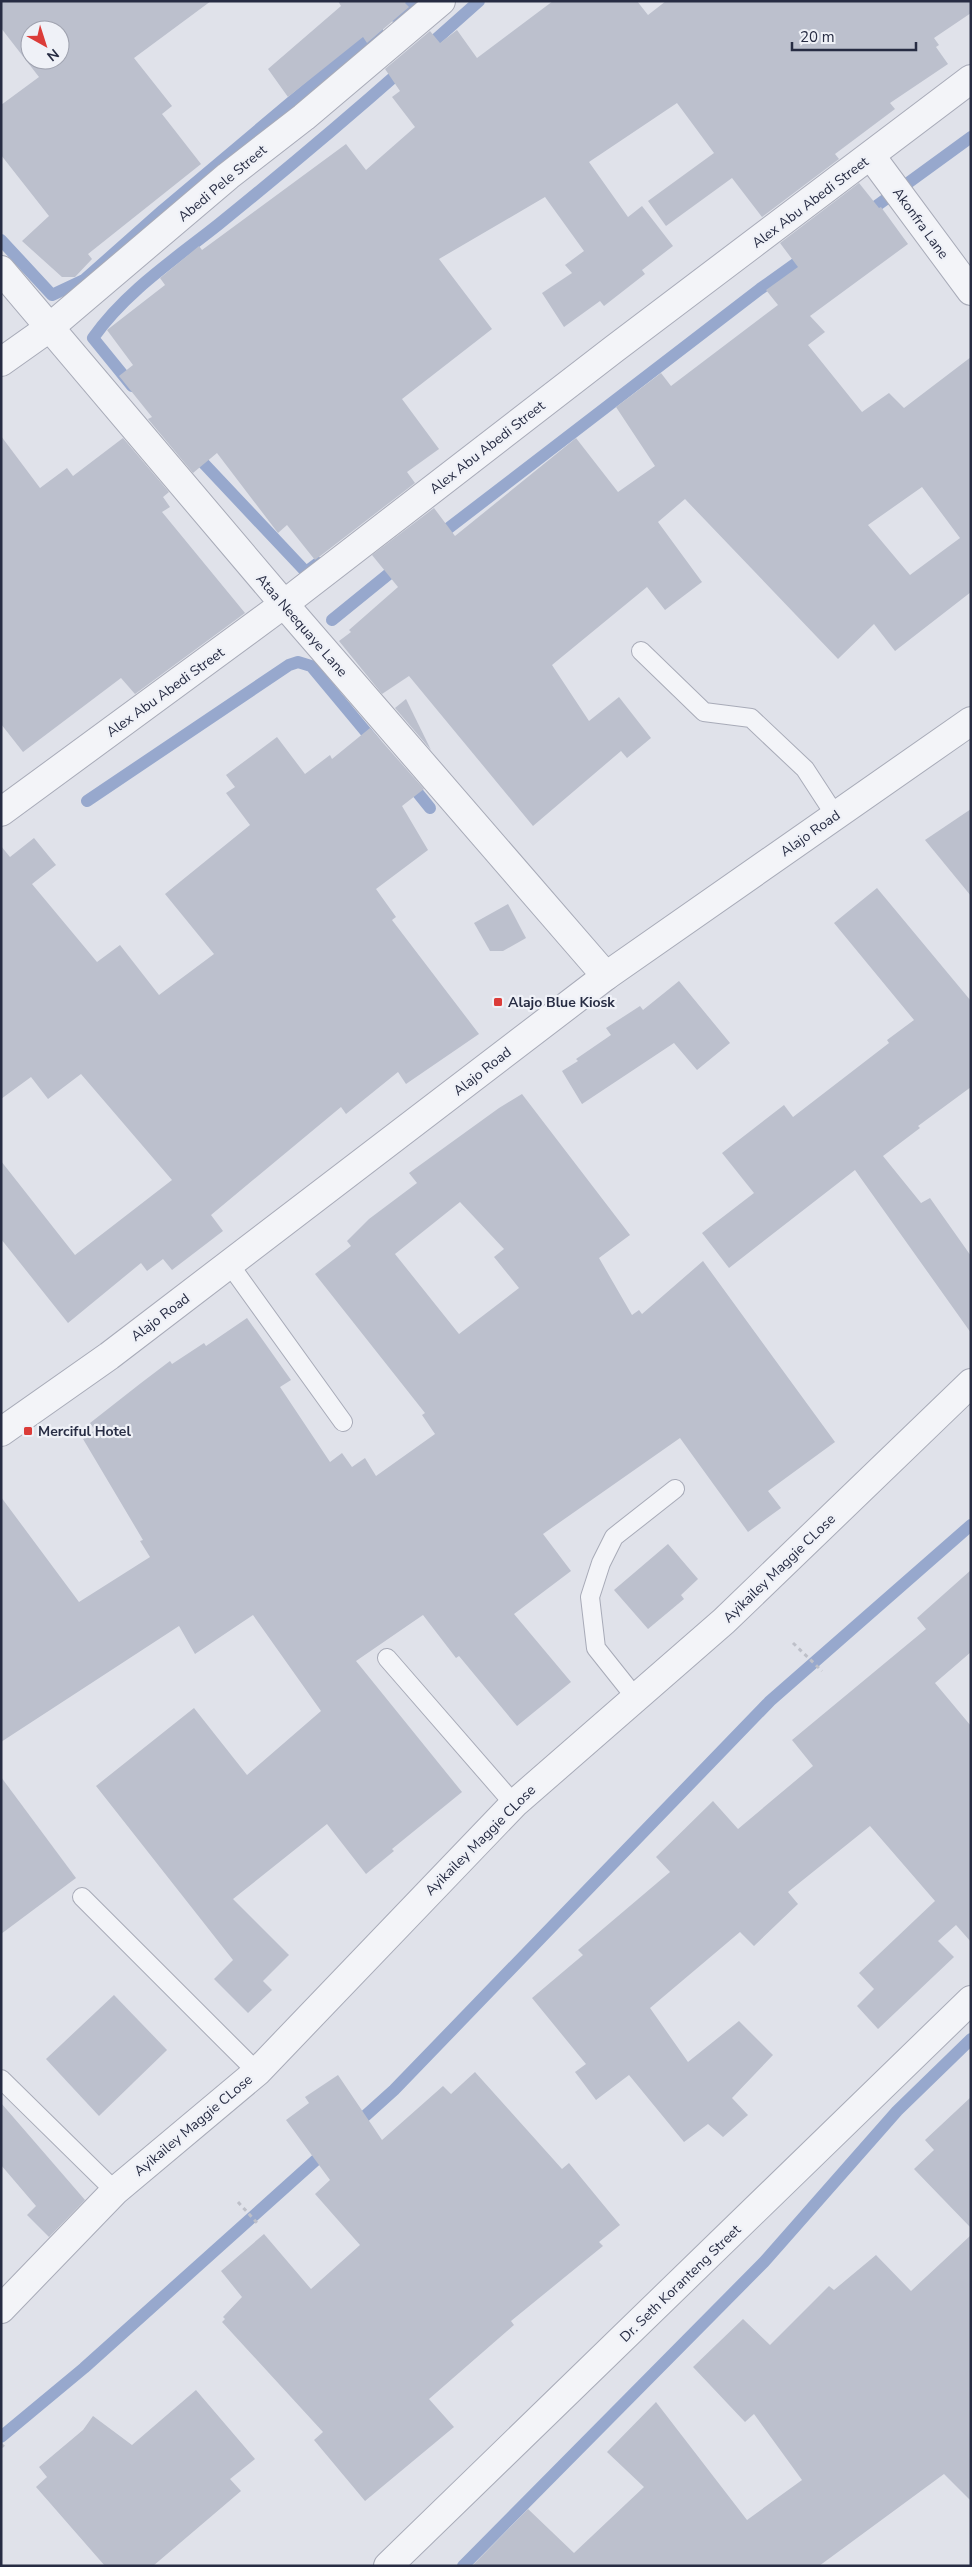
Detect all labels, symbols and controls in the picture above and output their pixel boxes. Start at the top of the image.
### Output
north arrow [20,20,70,70]
scale bar [792,20,916,52]
text: 20 m [800,27,835,47]
text: N [43,44,63,65]
street label: Abedi Pele Street [174,141,271,226]
street label: Alex Abu Abedi Street [748,152,873,253]
street label: Akonfra Lane [888,184,953,263]
street label: Alex Abu Abedi Street [426,396,549,498]
street label: Ataa Neequaye Lane [252,570,352,681]
street label: Alex Abu Abedi Street [102,643,228,742]
street label: Alajo Road [777,806,844,861]
place label: Alajo Blue Kiosk [508,993,615,1012]
marker: Alajo Blue Kiosk [492,996,504,1008]
street label: Alajo Road [449,1043,515,1100]
street label: Alajo Road [127,1289,194,1346]
place label: Merciful Hotel [38,1422,131,1441]
marker: Merciful Hotel [22,1425,34,1437]
street label: Ayikailey Maggie CLose [719,1510,840,1627]
street label: Ayikailey Maggie CLose [421,1781,540,1900]
street label: Ayikailey Maggie CLose [130,2070,257,2181]
street label: Dr. Seth Koranteng Street [616,2220,745,2346]

